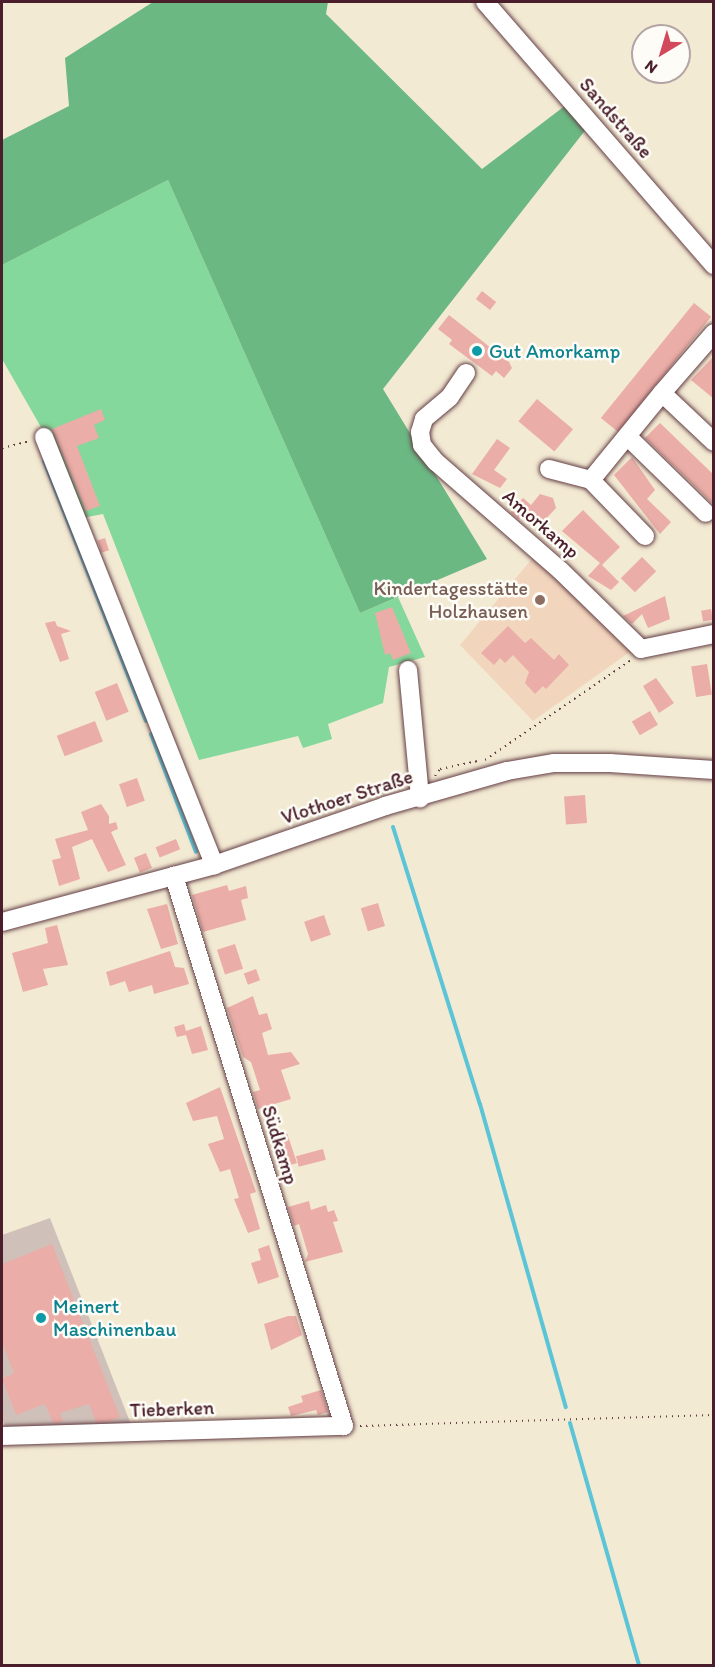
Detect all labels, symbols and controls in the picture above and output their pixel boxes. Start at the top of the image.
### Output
north arrow [631,24,691,84]
text: N [641,56,661,78]
street label: Sandstraße [574,73,658,163]
place label: Gut Amorkamp [489,339,620,363]
marker: Gut Amorkamp [470,344,484,358]
street label: Amorkamp [498,484,584,564]
place label: Kindertagesstätte Holzhausen [374,576,528,623]
marker: Kindertagesstätte Holzhausen [533,593,547,607]
street label: Vlothoer Straße [278,764,416,830]
street label: Südkamp [257,1103,303,1187]
place label: Meinert Maschinenbau [53,1294,176,1341]
marker: Meinert Maschinenbau [34,1311,48,1325]
street label: Tieberken [129,1396,215,1422]

